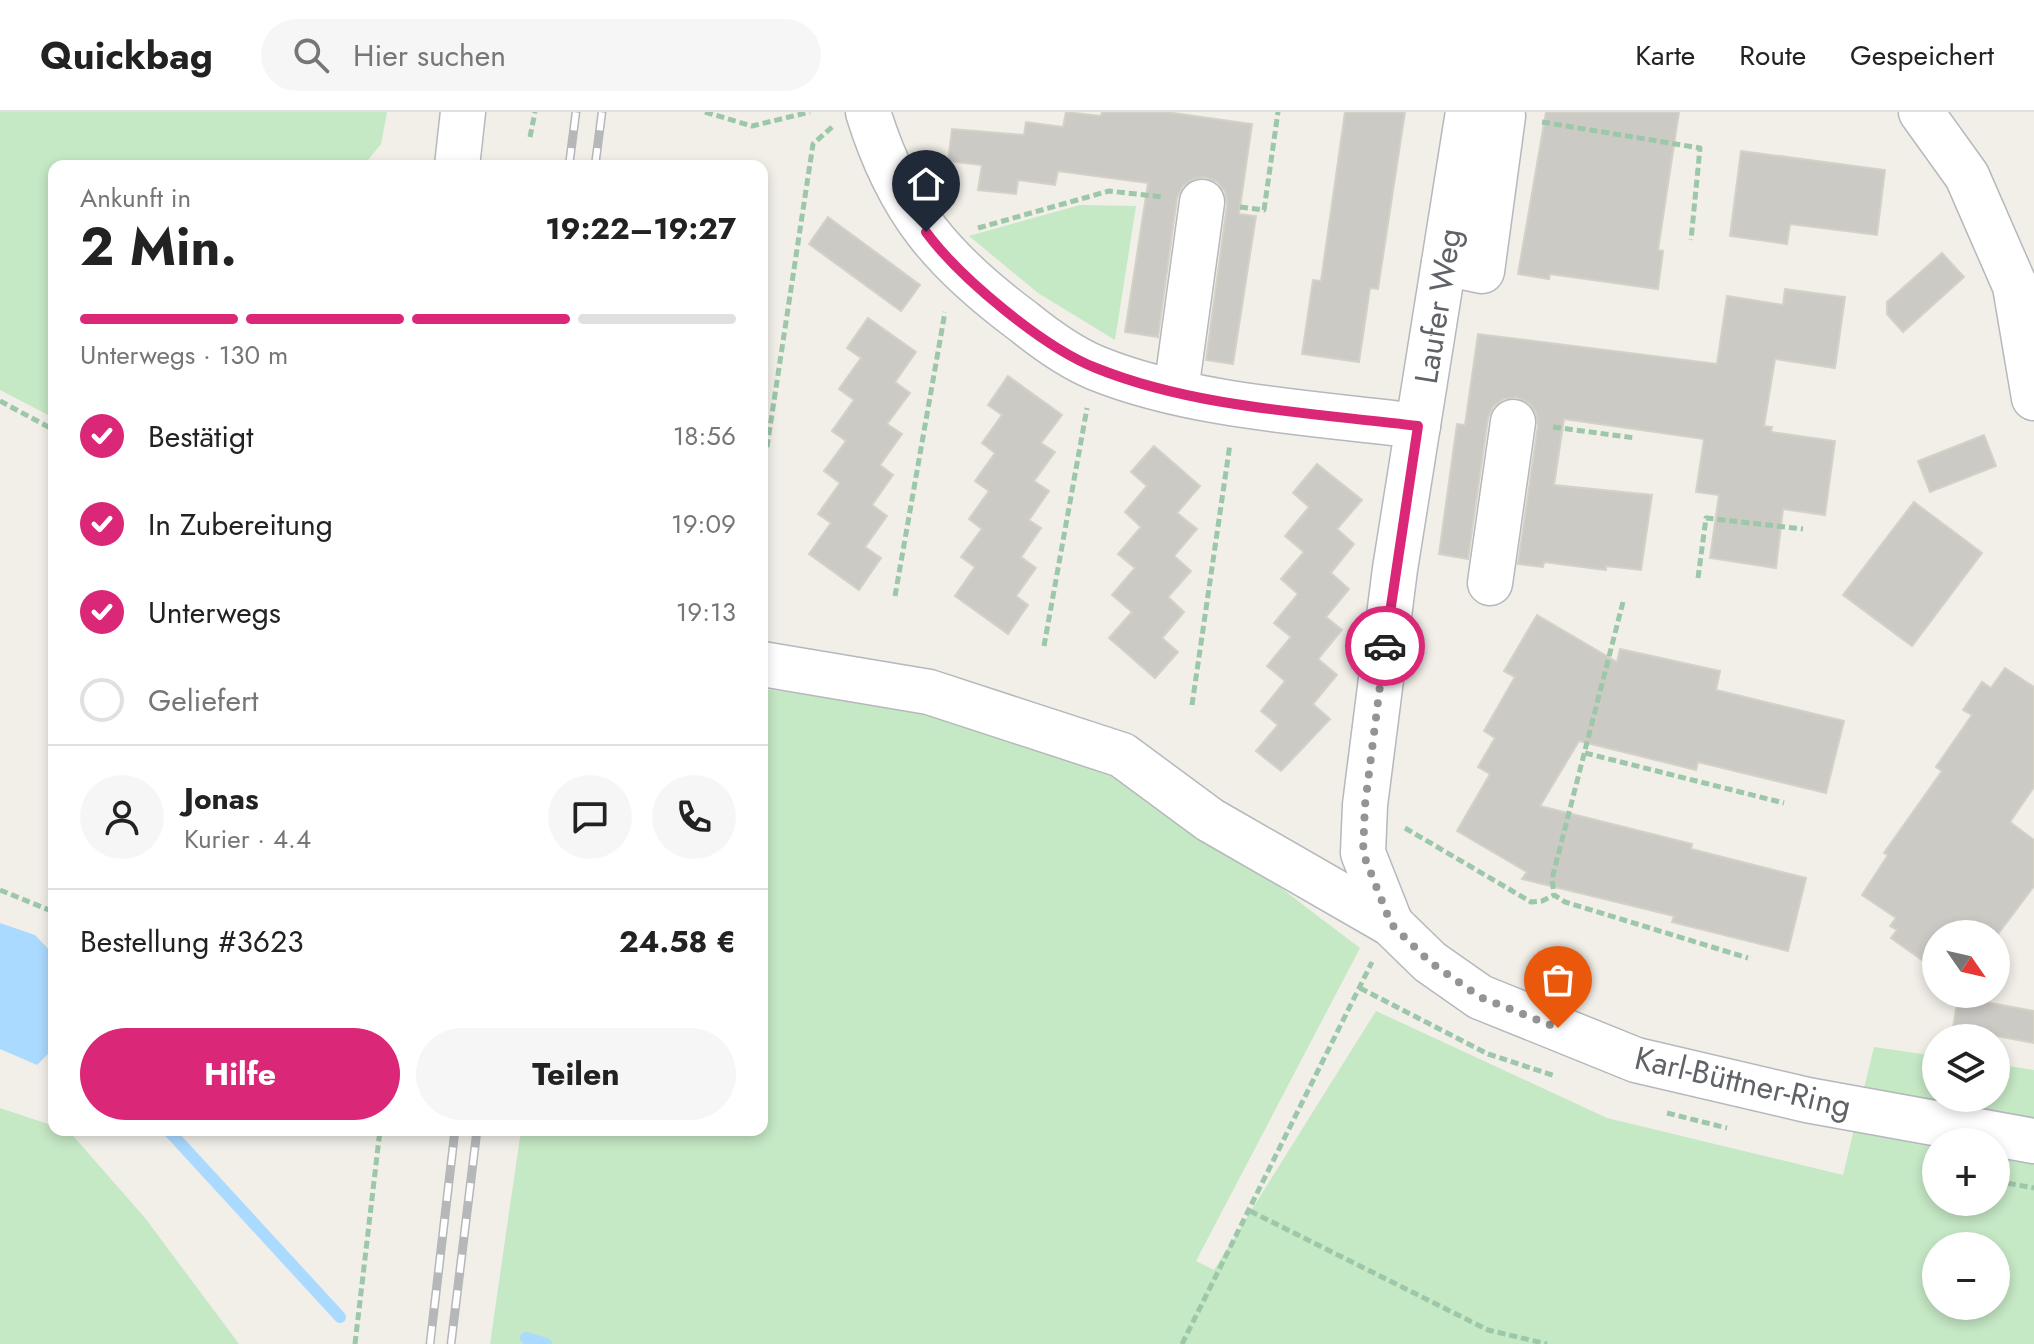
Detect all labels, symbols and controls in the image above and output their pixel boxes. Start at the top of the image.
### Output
search box [261,19,821,91]
text: Quickbag [40,28,213,83]
icon: search [289,33,333,77]
text: Hier suchen [353,34,506,77]
text: Karte [1635,35,1695,76]
text: Route [1739,35,1806,76]
text: Gespeichert [1850,35,1994,76]
pin [892,150,960,232]
icon: home [904,162,948,206]
text: Ankunft in [80,179,191,217]
text: 19:22–19:27 [545,207,736,250]
text: 2 Min. [80,209,237,285]
street label: Laufer Weg [1403,225,1473,387]
text: Unterwegs · 130 m [80,336,288,374]
icon: check [80,414,124,458]
text: Bestätigt [148,415,253,458]
text: 18:56 [673,417,736,455]
icon: check [80,502,124,546]
text: In Zubereitung [148,503,333,546]
text: 19:09 [671,505,736,543]
icon: check [80,590,124,634]
text: Unterwegs [148,591,281,634]
text: 19:13 [676,593,736,631]
courier [1345,606,1425,686]
icon: car [1363,624,1407,668]
text: Geliefert [148,679,258,722]
button: person [80,775,164,859]
button: chat [548,775,632,859]
button: phone [652,775,736,859]
text: Jonas [184,777,259,820]
text: Kurier · 4.4 [184,820,311,858]
text: Bestellung #3623 [80,920,304,963]
text: 24.58 € [619,920,736,963]
north arrow [1922,920,2010,1008]
map controls [1922,920,2010,1320]
pin [1524,946,1592,1028]
icon: bag [1536,958,1580,1002]
button: layers [1922,1024,2010,1112]
button: Hilfe [80,1028,400,1120]
button: Teilen [416,1028,736,1120]
street label: Karl-Büttner-Ring [1630,1035,1856,1129]
button: + [1922,1128,2010,1216]
button: − [1922,1232,2010,1320]

